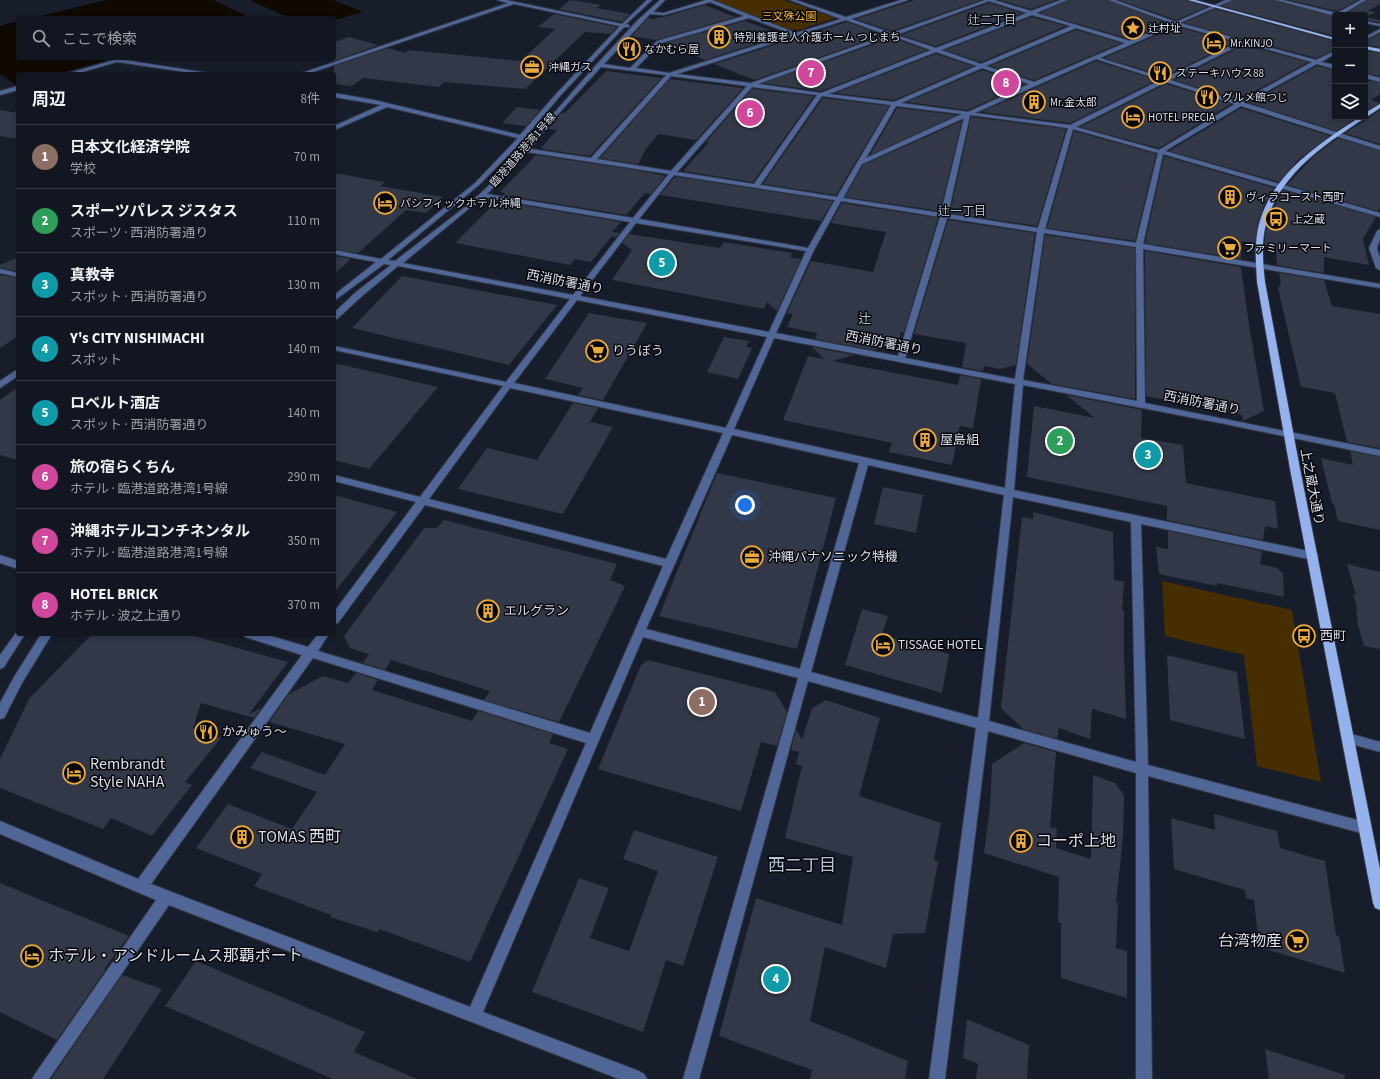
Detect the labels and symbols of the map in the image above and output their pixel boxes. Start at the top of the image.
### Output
park label: 三文殊公園 [762,9,817,24]
district label: 辻二丁目 [968,12,1016,29]
place icon: 辻村址 [1120,15,1146,41]
place label: 辻村址 [1148,21,1181,36]
building icon: 特別養護老人介護ホーム つじまち [706,24,732,50]
place label: 特別養護老人介護ホーム つじまち [734,30,901,45]
hotel icon: Mr.KINJO [1201,30,1227,56]
restaurant icon: なかむら屋 [616,36,642,62]
place label: Mr.KINJO [1230,36,1273,51]
place label: なかむら屋 [644,42,699,57]
office icon: 沖縄ガス [519,54,545,80]
pin: 7 [798,58,824,88]
place label: 沖縄ガス [548,60,592,75]
restaurant icon: ステーキハウス88 [1147,60,1173,86]
place label: ステーキハウス88 [1176,66,1264,81]
pin: 8 [993,68,1019,98]
restaurant icon: グルメ館つじ [1194,84,1220,110]
building icon: Mr.金太郎 [1021,89,1047,115]
place label: グルメ館つじ [1222,90,1288,105]
place label: Mr.金太郎 [1050,95,1097,110]
pin: 6 [737,98,763,128]
hotel icon: HOTEL PRECIA [1120,104,1146,130]
street label: 臨港道路港湾1号線 [487,110,559,190]
place label: HOTEL PRECIA [1148,110,1215,125]
building icon: ヴィラコースト西町 [1217,184,1243,210]
hotel icon: パシフィックホテル沖縄 [372,190,398,216]
place label: ヴィラコースト西町 [1246,190,1344,205]
place label: パシフィックホテル沖縄 [400,196,521,211]
district label: 辻一丁目 [938,203,986,220]
bus stop icon: 上之蔵 [1263,206,1289,232]
place label: 上之蔵 [1292,212,1325,227]
supermarket icon: ファミリーマート [1216,235,1242,261]
place label: ファミリーマート [1244,241,1332,256]
pin: 5 [649,248,675,278]
street label: 西消防署通り [525,266,605,298]
district label: 辻 [858,310,872,328]
street label: 西消防署通り [844,327,924,359]
supermarket icon: りうぼう [584,338,610,364]
place label: りうぼう [612,342,664,360]
street label: 西消防署通り [1162,387,1242,419]
pin: 2 [1047,426,1073,456]
building icon: 屋島組 [912,427,938,453]
place label: 屋島組 [940,431,979,449]
pin: 3 [1135,440,1161,470]
street label: 上之蔵大通り [1296,447,1328,527]
your location [735,495,755,515]
office icon: 沖縄パナソニック特機 [739,544,765,570]
place label: 沖縄パナソニック特機 [768,548,898,566]
building icon: エルグラン [475,598,501,624]
place label: エルグラン [504,602,569,620]
bus stop icon: 西町 [1291,623,1317,649]
place label: 西町 [1320,627,1346,645]
hotel icon: TISSAGE HOTEL [870,632,896,658]
place label: TISSAGE HOTEL [898,636,983,654]
pin: 1 [689,687,715,717]
restaurant icon: かみゅう～ [193,719,219,745]
place label: かみゅう～ [222,723,287,741]
place label: Rembrandt Style NAHA [90,753,166,793]
hotel icon: Rembrandt Style NAHA [61,760,87,786]
building icon: TOMAS 西町 [229,824,255,850]
place label: TOMAS 西町 [258,826,341,848]
building icon: コーポ上地 [1008,828,1034,854]
place label: コーポ上地 [1036,830,1116,852]
district label: 西二丁目 [768,854,836,878]
supermarket icon: 台湾物産 [1284,928,1310,954]
place label: 台湾物産 [1218,930,1282,952]
hotel icon: ホテル・アンドルームス那覇ポート [19,943,45,969]
place label: ホテル・アンドルームス那覇ポート [48,945,303,967]
pin: 4 [763,964,789,994]

